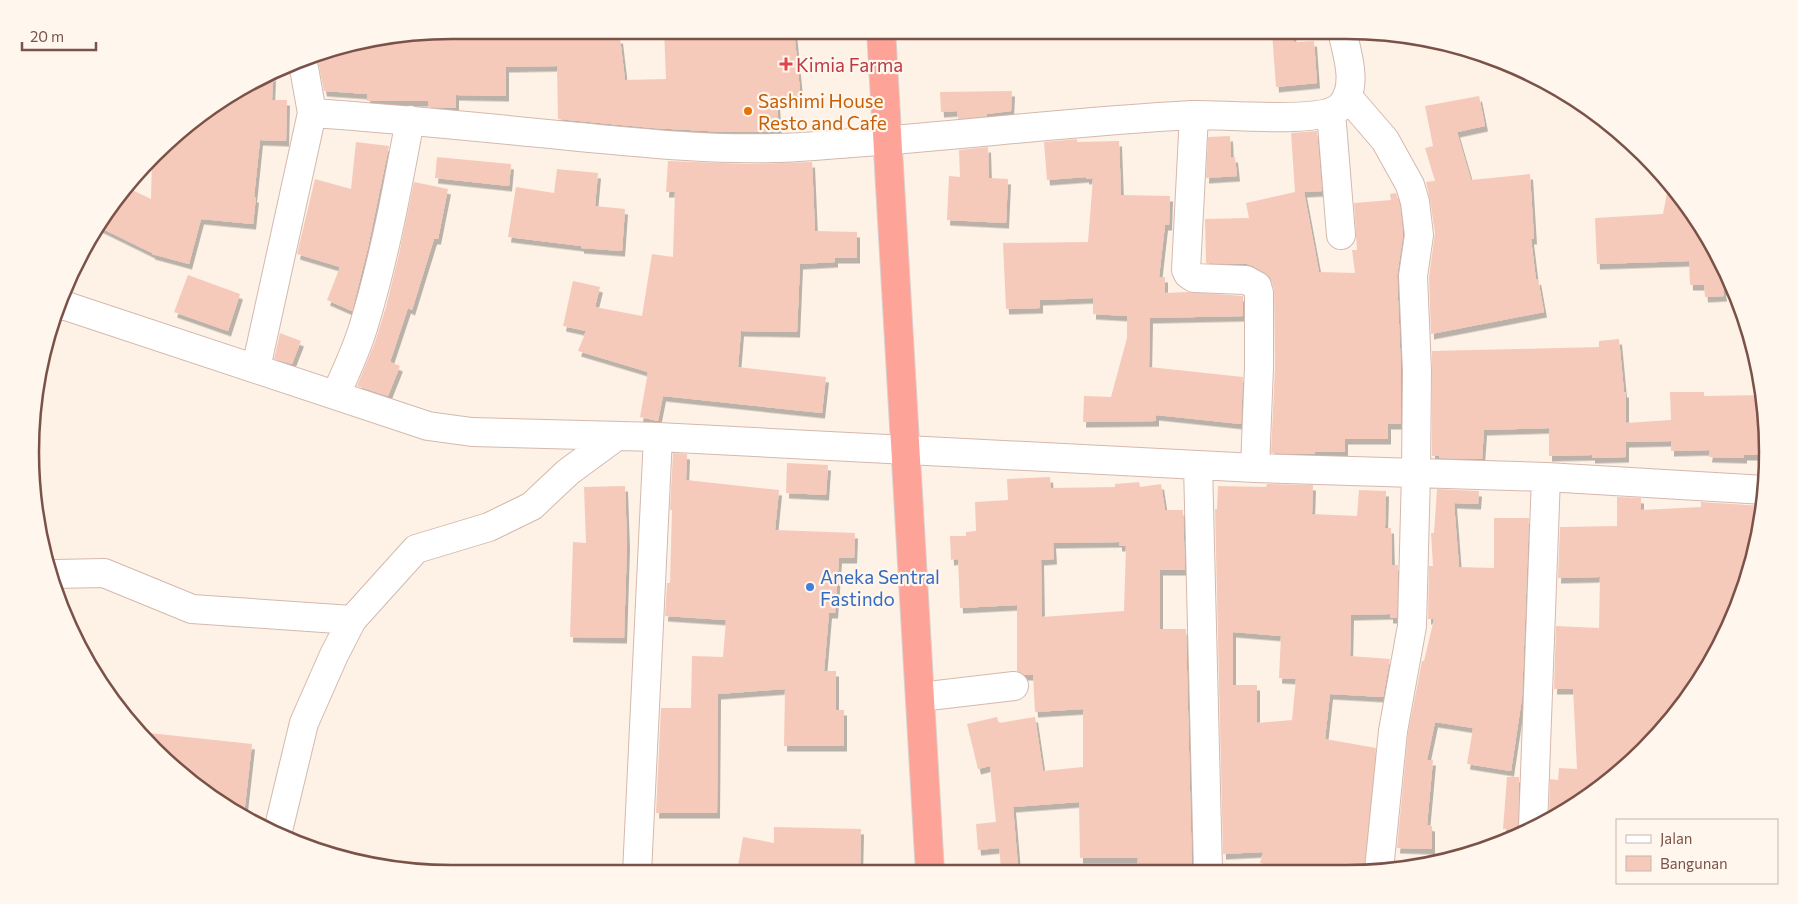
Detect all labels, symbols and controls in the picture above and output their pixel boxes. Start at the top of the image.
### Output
scale bar [22,20,96,52]
text: 20 m [30,27,64,45]
place label: Kimia Farma [796,53,903,76]
marker: Kimia Farma [780,58,792,70]
place label: Sashimi House Resto and Cafe [758,89,887,134]
marker: Sashimi House Resto and Cafe [742,105,754,117]
place label: Aneka Sentral Fastindo [820,565,940,610]
marker: Aneka Sentral Fastindo [804,581,816,593]
legend [1616,819,1778,884]
text: Jalan [1660,829,1692,847]
text: Bangunan [1660,854,1728,872]

